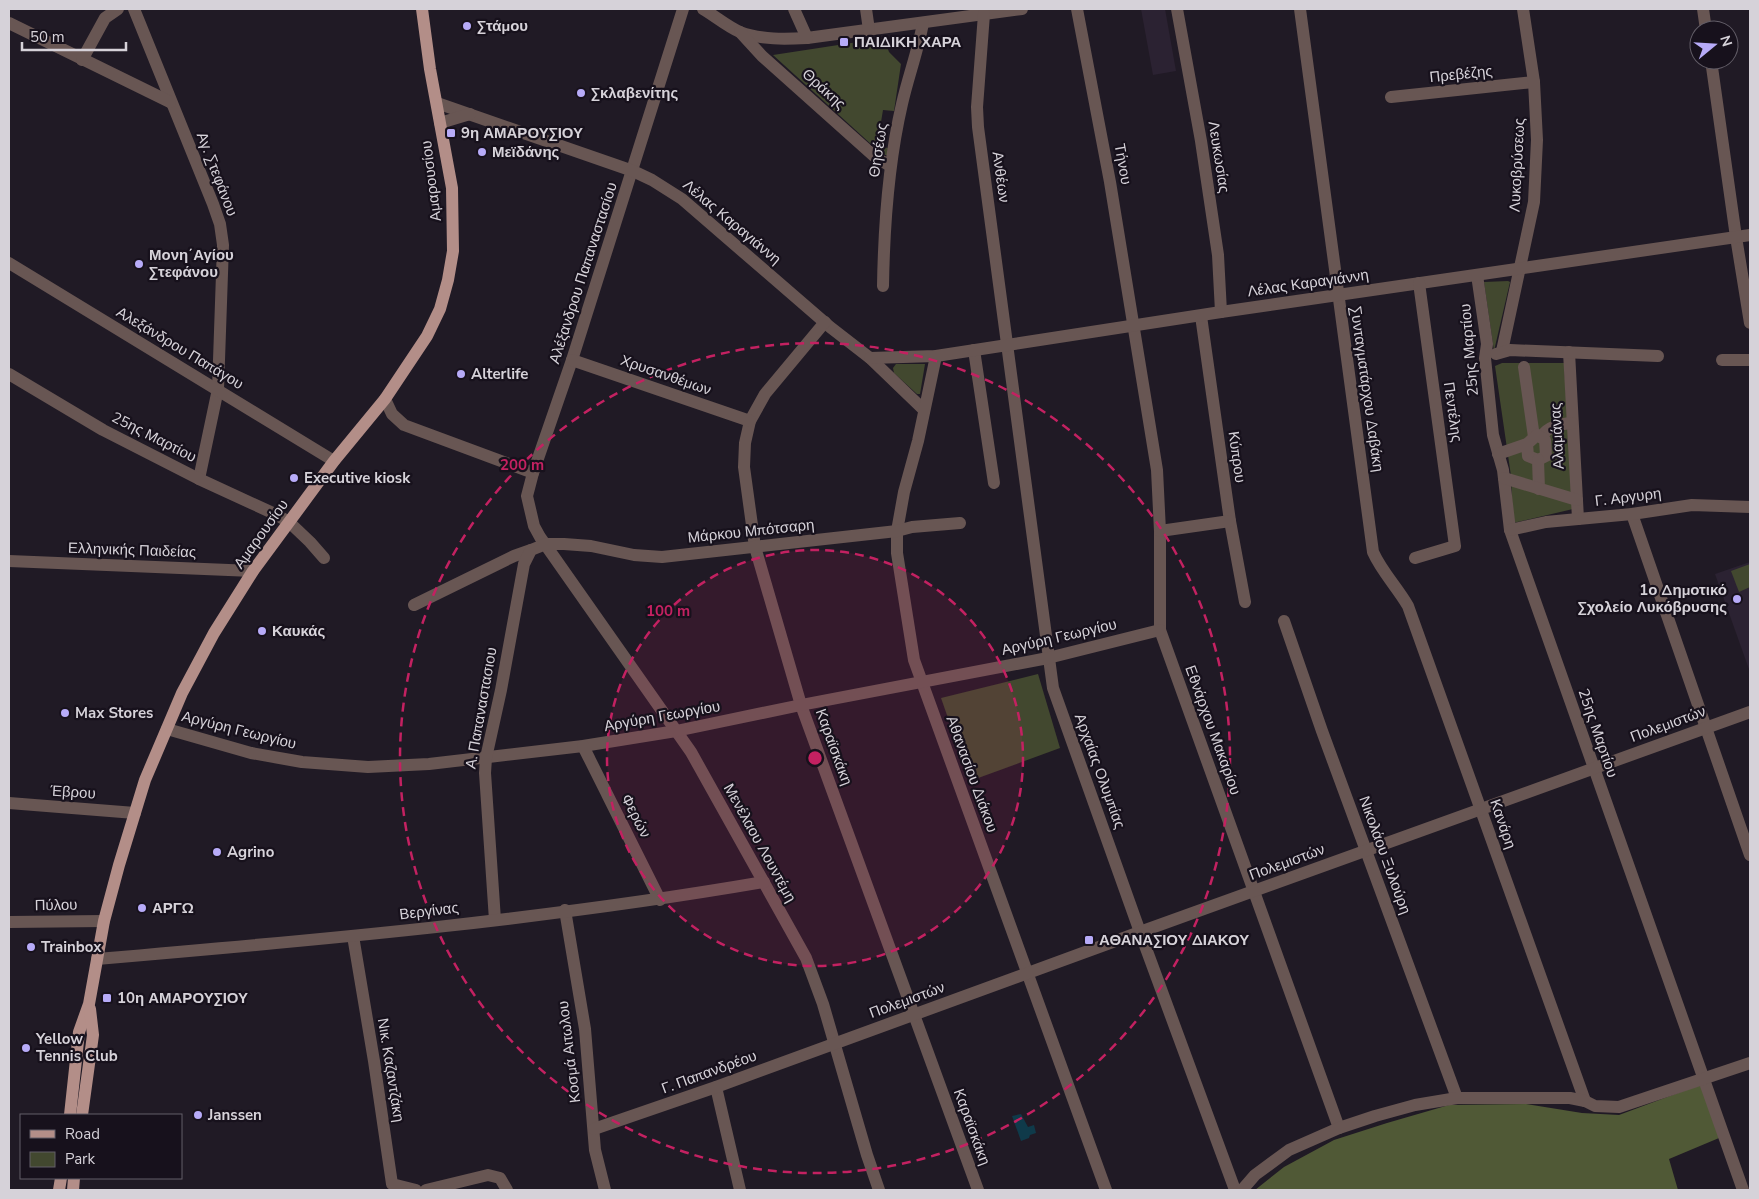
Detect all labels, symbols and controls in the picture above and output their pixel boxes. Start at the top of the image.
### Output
place label: Στάμου [477,16,528,36]
scale bar [22,20,126,52]
marker: Στάμου [461,20,473,32]
north arrow [1689,20,1739,70]
text: 50 m [30,27,65,47]
place label: ΠΑΙΔΙΚΗ ΧΑΡΑ [854,32,962,52]
text: N [1715,33,1737,49]
marker: ΠΑΙΔΙΚΗ ΧΑΡΑ [838,36,850,48]
street label: Πρεβέζης [1428,61,1494,87]
street label: Θράκης [798,64,850,114]
place label: Σκλαβενίτης [591,83,678,103]
marker: Σκλαβενίτης [575,87,587,99]
street label: Λυκοβρύσεως [1505,117,1529,213]
street label: Λευκωσίας [1203,120,1235,194]
street label: Θησέως [864,121,892,179]
place label: 9η ΑΜΑΡΟΥΣΙΟΥ [461,123,583,143]
marker: 9η ΑΜΑΡΟΥΣΙΟΥ [445,127,457,139]
street label: Αγ. Στεφάνου [192,129,242,219]
street label: Αμαρουσίου [416,139,446,223]
place label: Μεϊδάνης [492,142,560,162]
street label: Τήνου [1110,142,1136,186]
marker: Μεϊδάνης [476,146,488,158]
street label: Ανθέων [988,150,1014,204]
street label: Λέλας Καραγιάννη [679,175,785,269]
street label: Αλέξανδρου Παπαναστασίου [544,180,622,366]
place label: Μονη΄Αγίου Στεφάνου [149,245,234,282]
marker: Μονη΄Αγίου Στεφάνου [133,258,145,270]
street label: Λέλας Καραγιάννη [1246,265,1370,301]
street label: Αλεξάνδρου Παπάγου [113,302,247,394]
street label: 25ης Μαρτίου [1455,303,1483,397]
street label: Συνταγματάρχου Δαβάκη [1345,305,1389,473]
street label: Χρυσανθέμων [618,350,714,400]
place label: Alterlife [471,364,528,384]
marker: Alterlife [455,368,467,380]
street label: Πεντέλης [1439,381,1467,443]
street label: Αλαμάνας [1545,402,1569,470]
street label: 25ης Μαρτίου [108,407,200,467]
street label: Κύπρου [1223,430,1251,484]
text: 200 m [500,455,544,475]
place label: Executive kiosk [304,468,411,488]
marker: Executive kiosk [288,472,300,484]
street label: Γ. Αργυρη [1594,483,1662,511]
street label: Αμαρουσίου [229,495,293,573]
street label: Μάρκου Μπότσαρη [687,514,815,548]
street label: Ελληνικής Παιδείας [68,538,196,562]
place label: 1ο Δημοτικό Σχολείο Λυκόβρυσης [1578,580,1727,617]
marker: 1ο Δημοτικό Σχολείο Λυκόβρυσης [1731,593,1743,605]
text: 100 m [646,601,690,621]
street label: Αργύρη Γεωργίου [999,614,1119,660]
place label: Καυκάς [272,621,326,641]
marker: Καυκάς [256,625,268,637]
street label: Α. Παπαναστασιου [460,646,502,770]
street label: Εθνάρχου Μακαρίου [1180,662,1246,798]
street label: 25ης Μαρτίου [1573,686,1623,780]
street label: Αργύρη Γεωργίου [602,696,722,736]
street label: Πολεμιστών [1627,701,1709,747]
place label: Max Stores [75,703,153,723]
street label: Αργύρη Γεωργίου [180,706,298,754]
street label: Καραϊσκάκη [811,706,857,788]
marker: Max Stores [59,707,71,719]
street label: Αρχαίας Ολυμπίας [1070,711,1130,831]
street label: Αθανασίου Διάκου [942,713,1002,835]
centre of rings [806,749,824,767]
street label: Έβρου [49,780,96,804]
street label: Μενέλαου Λουντέμη [719,780,801,906]
street label: Φερών [617,791,655,841]
street label: Νικολάου Ξυλούρη [1354,793,1416,917]
street label: Κανάρη [1485,796,1521,852]
street label: Πολεμιστών [1246,839,1328,885]
place label: Agrino [227,842,275,862]
marker: Agrino [211,846,223,858]
street label: Πύλου [34,895,78,915]
street label: Βεργίνας [398,897,460,925]
place label: ΑΡΓΩ [152,898,194,918]
marker: ΑΡΓΩ [136,902,148,914]
place label: ΑΘΑΝΑΣΙΟΥ ΔΙΑΚΟΥ [1099,930,1249,950]
marker: ΑΘΑΝΑΣΙΟΥ ΔΙΑΚΟΥ [1083,934,1095,946]
place label: Trainbox [41,937,102,957]
marker: Trainbox [25,941,37,953]
street label: Πολεμιστών [866,977,948,1023]
place label: 10η ΑΜΑΡΟΥΣΙΟΥ [117,988,248,1008]
marker: 10η ΑΜΑΡΟΥΣΙΟΥ [101,992,113,1004]
street label: Κοσμά Αιτωλου [553,1000,585,1104]
street label: Νικ. Καζαντζάκη [373,1017,409,1123]
place label: Yellow Tennis Club [35,1029,118,1066]
marker: Yellow Tennis Club [20,1042,32,1054]
street label: Γ. Παπανδρέου [659,1045,759,1099]
street label: Καραϊσκάκη [949,1086,995,1168]
place label: Janssen [207,1105,262,1125]
marker: Janssen [192,1109,204,1121]
legend [20,1114,182,1179]
text: Road [65,1124,100,1144]
text: Park [65,1149,95,1169]

